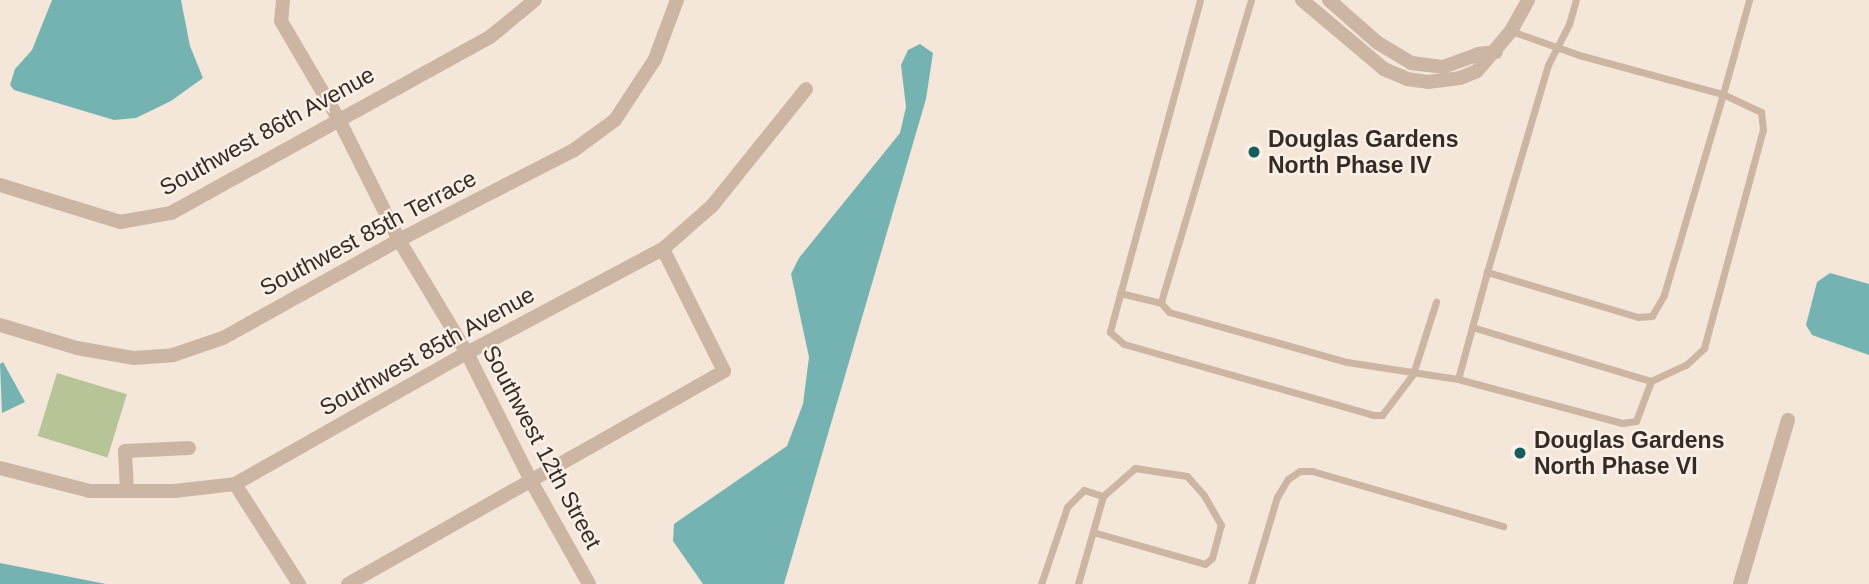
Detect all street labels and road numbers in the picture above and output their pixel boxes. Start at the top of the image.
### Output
street label: Southwest 86th Avenue [154,60,380,202]
street label: Southwest 85th Terrace [255,164,481,302]
street label: Southwest 85th Avenue [314,280,540,422]
street label: Southwest 12th Street [477,341,607,553]

